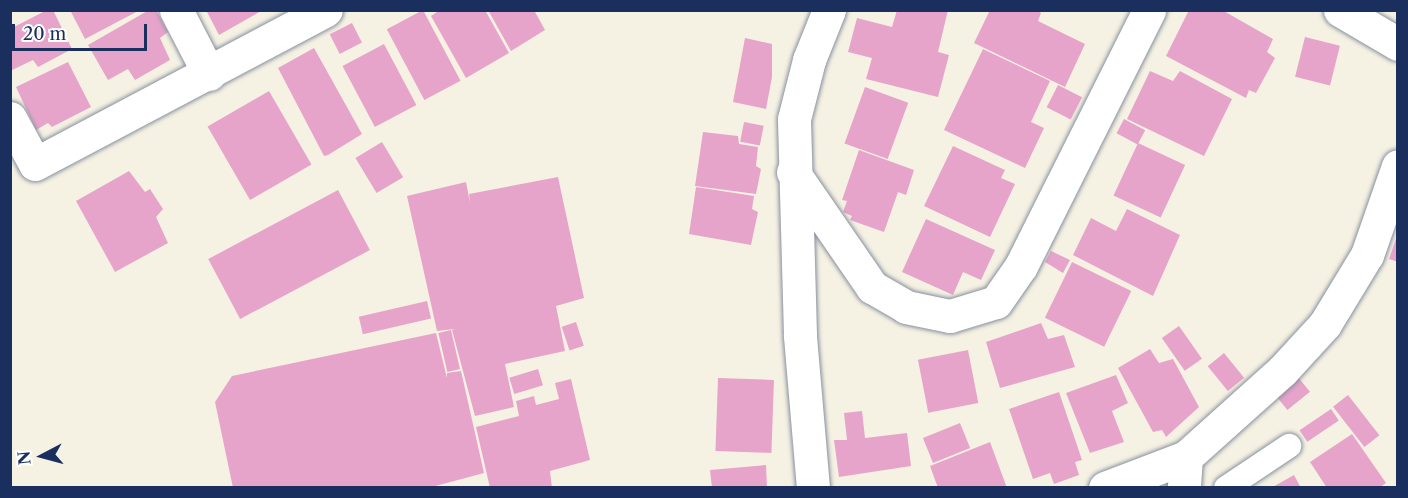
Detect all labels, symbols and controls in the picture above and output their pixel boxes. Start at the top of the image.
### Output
scale bar [15,12,150,50]
text: 20 m [23,23,66,45]
north arrow [12,426,72,486]
text: N [13,450,35,466]

